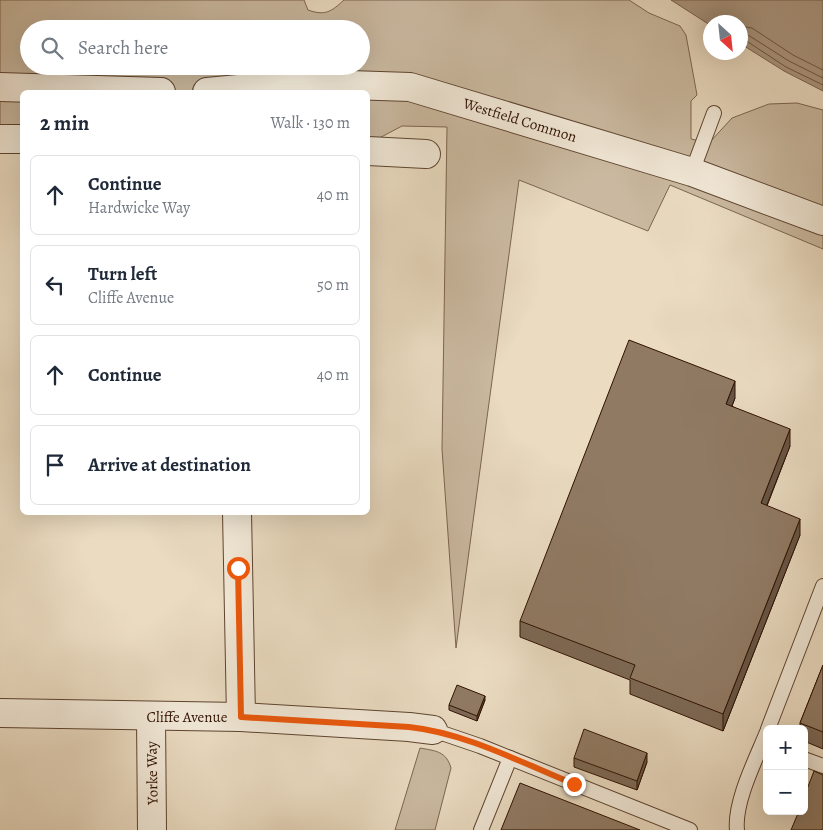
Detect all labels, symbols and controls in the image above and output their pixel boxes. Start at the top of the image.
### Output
north arrow [703,15,748,60]
search box [20,20,370,75]
icon: search [38,34,66,62]
text: Search here [78,35,168,61]
street label: Westfield Common [460,93,579,147]
text: 2 min [40,109,89,137]
text: Walk · 130 m [270,112,350,134]
text: Continue [88,171,162,197]
icon: ahead [41,181,69,209]
text: 40 m [317,184,349,206]
text: Hardwicke Way [88,197,190,219]
text: Turn left [88,261,157,287]
icon: left [41,271,69,299]
text: 50 m [317,274,349,296]
text: Cliffe Avenue [88,287,174,309]
icon: ahead [41,361,69,389]
text: Continue [88,362,162,388]
text: 40 m [317,364,349,386]
icon: arrive [41,451,69,479]
text: Arrive at destination [88,452,251,478]
route start [227,557,250,580]
street label: Cliffe Avenue [147,707,228,727]
map controls [763,725,808,815]
button: + [763,725,808,770]
street label: Yorke Way [141,741,163,806]
button: − [763,770,808,815]
route end [563,773,586,796]

